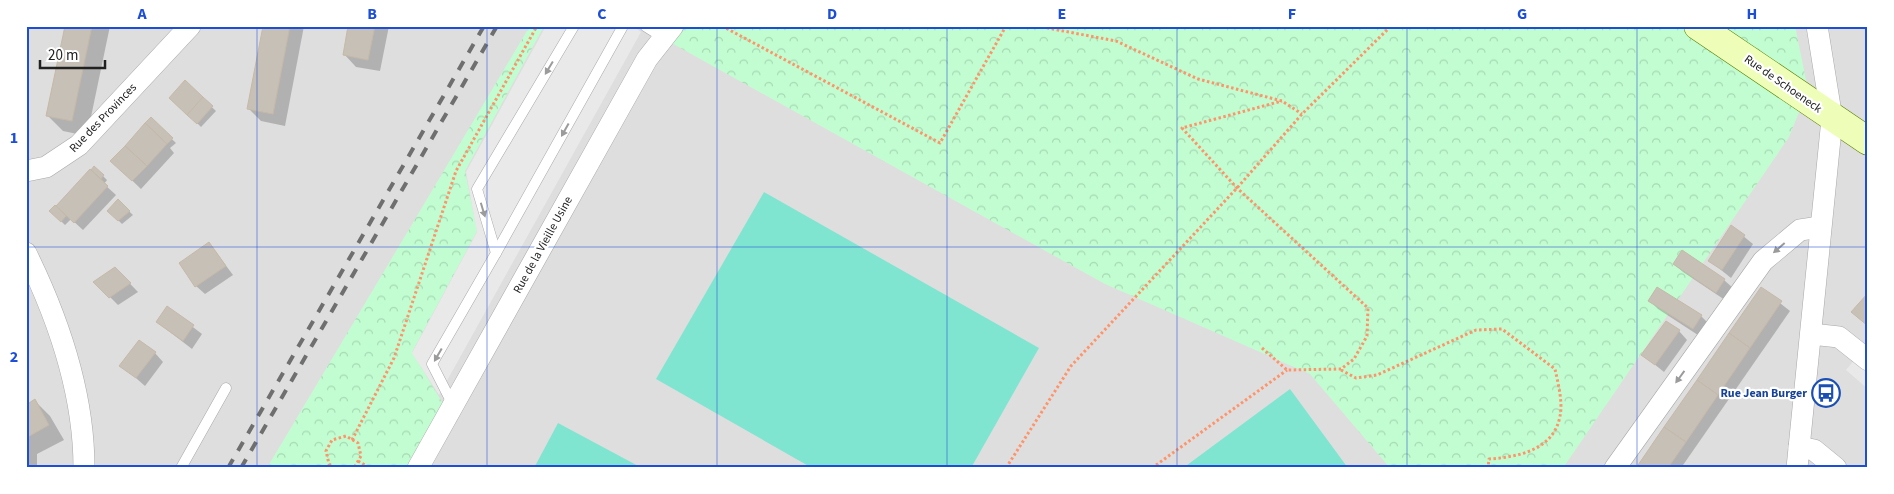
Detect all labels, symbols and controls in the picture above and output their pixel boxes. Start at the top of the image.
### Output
text: A [136,3,147,25]
text: B [367,3,377,25]
text: C [597,3,607,25]
text: D [827,3,837,25]
text: E [1058,3,1066,25]
text: F [1288,3,1296,25]
text: G [1517,3,1527,25]
text: H [1747,3,1757,25]
scale bar [40,38,105,70]
text: 20 m [48,45,78,66]
street label: Rue de Schoeneck [1741,51,1825,117]
one-way arrow [545,62,554,75]
street label: Rue des Provinces [65,80,141,156]
one-way arrow [561,122,569,137]
text: 1 [10,127,18,149]
street label: Rue de la Vieille Usine [509,193,577,297]
one-way arrow [480,202,488,217]
one-way arrow [1773,242,1785,254]
text: 2 [10,346,18,368]
one-way arrow [433,348,442,361]
one-way arrow [1675,370,1685,384]
bus stop icon: Rue Jean Burger [1811,378,1841,408]
place label: Rue Jean Burger [1721,385,1807,402]

